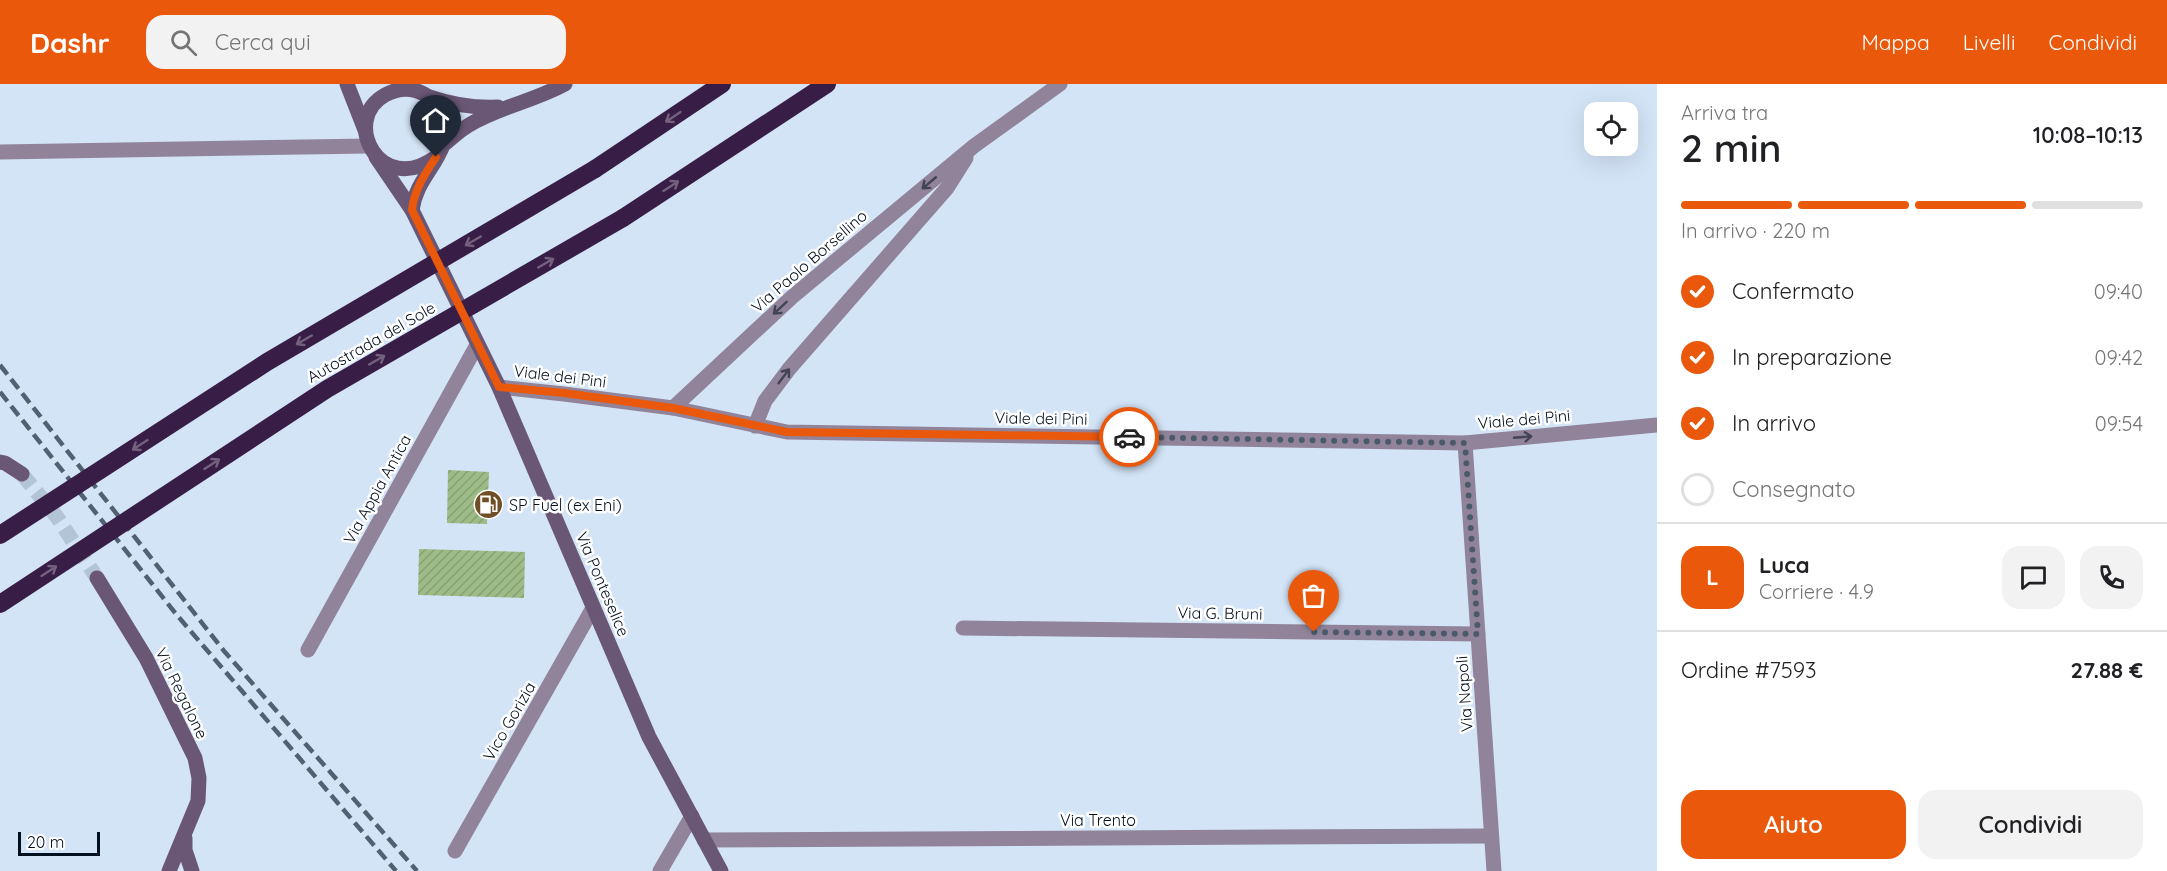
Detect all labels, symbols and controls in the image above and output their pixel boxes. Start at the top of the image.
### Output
search box [146,15,566,69]
text: Dashr [30,25,110,60]
icon: search [167,26,200,59]
text: Cerca qui [215,28,311,56]
text: Mappa [1861,29,1930,55]
text: Livelli [1963,29,2015,55]
text: Condividi [2048,29,2137,55]
pin [410,95,461,157]
text: Arriva tra [1681,100,1768,125]
map controls [1584,102,1638,156]
button: locate [1584,102,1638,156]
icon: home [419,104,452,137]
one-way arrow [666,111,682,123]
text: 10:08–10:13 [2033,121,2143,149]
text: 2 min [1681,123,1782,172]
one-way arrow [922,176,937,190]
one-way arrow [663,180,680,193]
street label: Via Paolo Borsellino [747,205,871,317]
text: In arrivo · 220 m [1681,218,1830,243]
one-way arrow [464,236,481,248]
one-way arrow [536,257,554,268]
icon: check [1681,275,1714,308]
text: Confermato [1732,277,1854,305]
text: 09:40 [2094,279,2143,304]
street label: Autostrada del Sole [303,297,439,387]
one-way arrow [772,301,787,316]
one-way arrow [296,335,313,347]
icon: check [1681,341,1714,374]
text: In preparazione [1732,343,1892,371]
text: 09:42 [2095,345,2143,370]
one-way arrow [368,354,385,366]
street label: Viale dei Pini [513,360,607,392]
one-way arrow [778,368,791,384]
street label: Viale dei Pini [1477,405,1571,433]
street label: Viale dei Pini [994,407,1088,429]
courier [1099,407,1159,467]
icon: check [1681,407,1714,440]
text: In arrivo [1732,409,1816,437]
text: 09:54 [2095,411,2143,436]
icon: car [1113,421,1146,454]
street label: Via Appia Antica [339,431,415,547]
one-way arrow [1513,432,1533,443]
one-way arrow [132,439,149,451]
one-way arrow [203,458,220,470]
text: Consegnato [1732,475,1855,503]
fuel station icon: SP Fuel (ex Eni) [472,489,504,521]
place label: SP Fuel (ex Eni) [509,495,622,515]
street label: Via Ponteselice [572,529,634,639]
button: chat [2002,546,2065,609]
button: phone [2080,546,2143,609]
text: Luca [1759,551,1810,579]
text: L [1706,563,1719,591]
one-way arrow [40,565,57,577]
pin [1288,570,1339,632]
icon: bag [1297,579,1330,612]
text: Corriere · 4.9 [1759,579,1874,604]
street label: Via G. Bruni [1177,602,1263,624]
street label: Via Regalone [151,644,213,742]
street label: Via Napoli [1451,655,1477,733]
text: Ordine #7593 [1681,656,1817,684]
text: 27.88 € [2070,656,2143,684]
street label: Vico Gorizia [478,678,540,764]
button: Aiuto [1681,790,1906,859]
button: Condividi [1918,790,2143,859]
street label: Via Trento [1060,810,1136,830]
scale bar [18,829,100,856]
text: 20 m [27,832,64,852]

